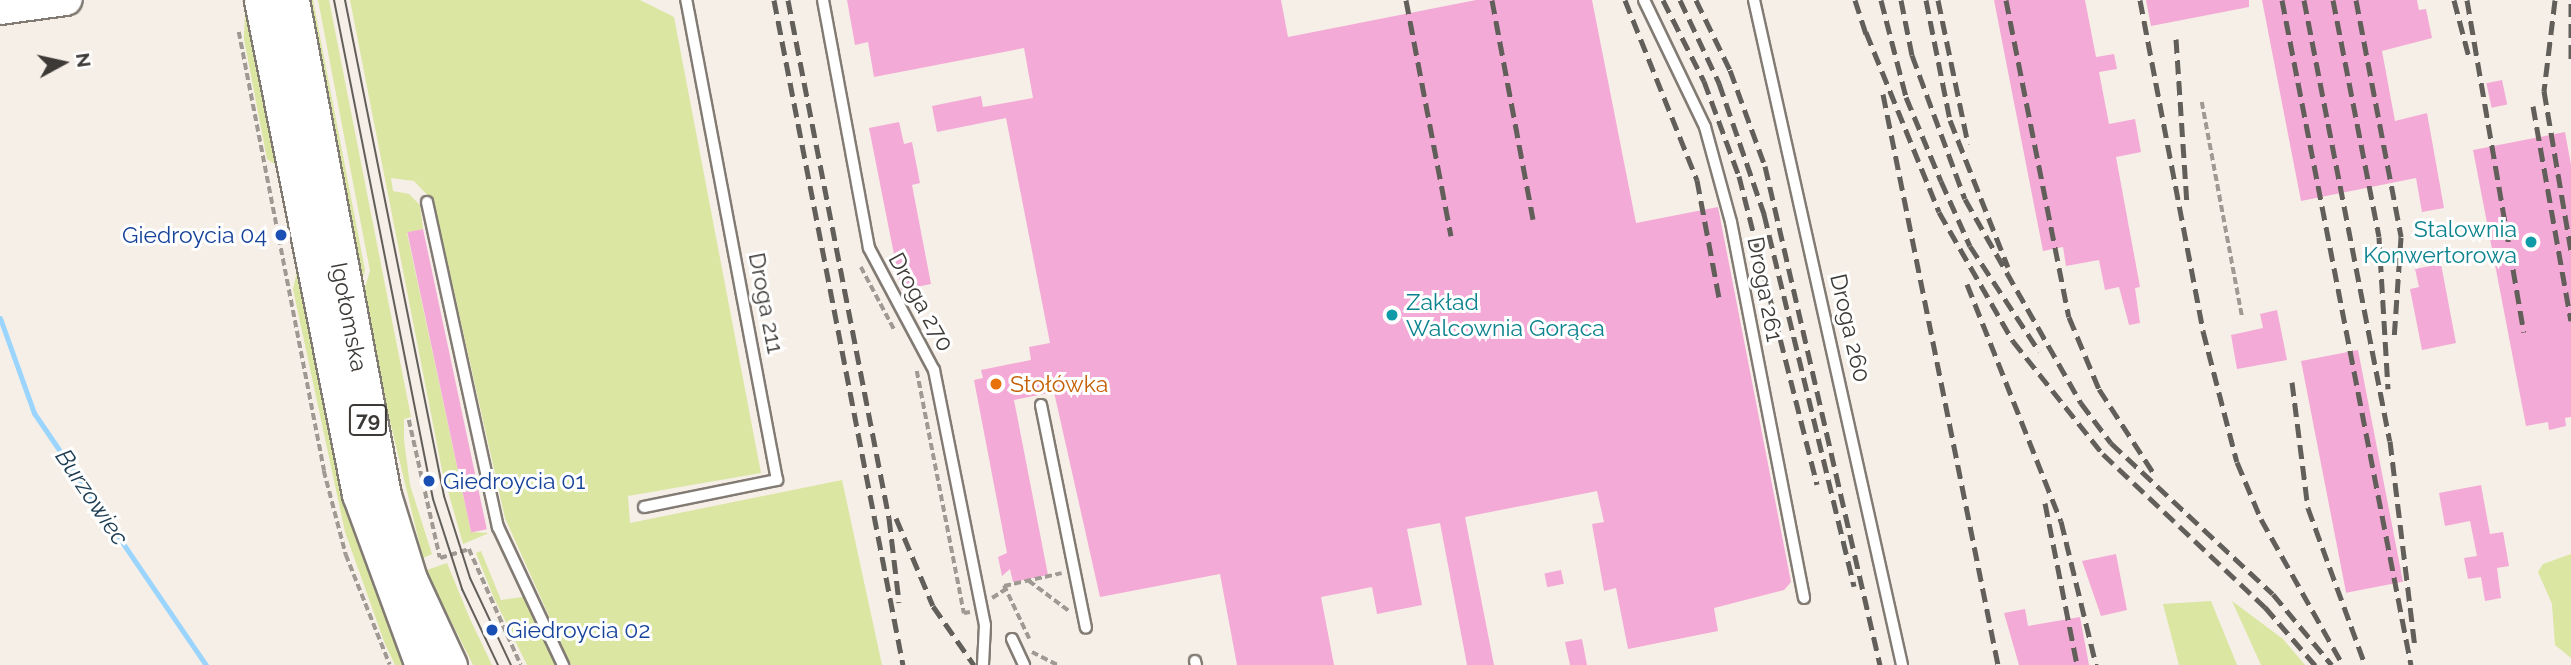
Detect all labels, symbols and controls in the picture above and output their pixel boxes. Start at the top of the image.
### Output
north arrow [28,28,98,98]
text: N [72,51,96,69]
place label: Stalownia Konwertorowa [2363,215,2517,269]
place label: Giedroycia 04 [122,221,267,249]
marker: Giedroycia 04 [273,227,289,243]
street label: Droga 261 [1741,234,1789,344]
marker: Stalownia Konwertorowa [2523,234,2539,250]
street label: Droga 270 [883,248,959,356]
street label: Droga 211 [743,250,789,356]
street label: Igołomska [325,260,373,374]
street label: Droga 260 [1824,271,1876,385]
place label: Zakład Walcownia Gorąca [1406,288,1605,342]
marker: Zakład Walcownia Gorąca [1384,307,1400,323]
place label: Stołówka [1010,370,1108,398]
marker: Stołówka [988,376,1004,392]
road number: 79 [349,402,387,438]
water label: Burzowiec [49,443,135,551]
place label: Giedroycia 01 [443,467,585,495]
marker: Giedroycia 01 [421,473,437,489]
place label: Giedroycia 02 [506,616,650,644]
marker: Giedroycia 02 [484,622,500,638]

